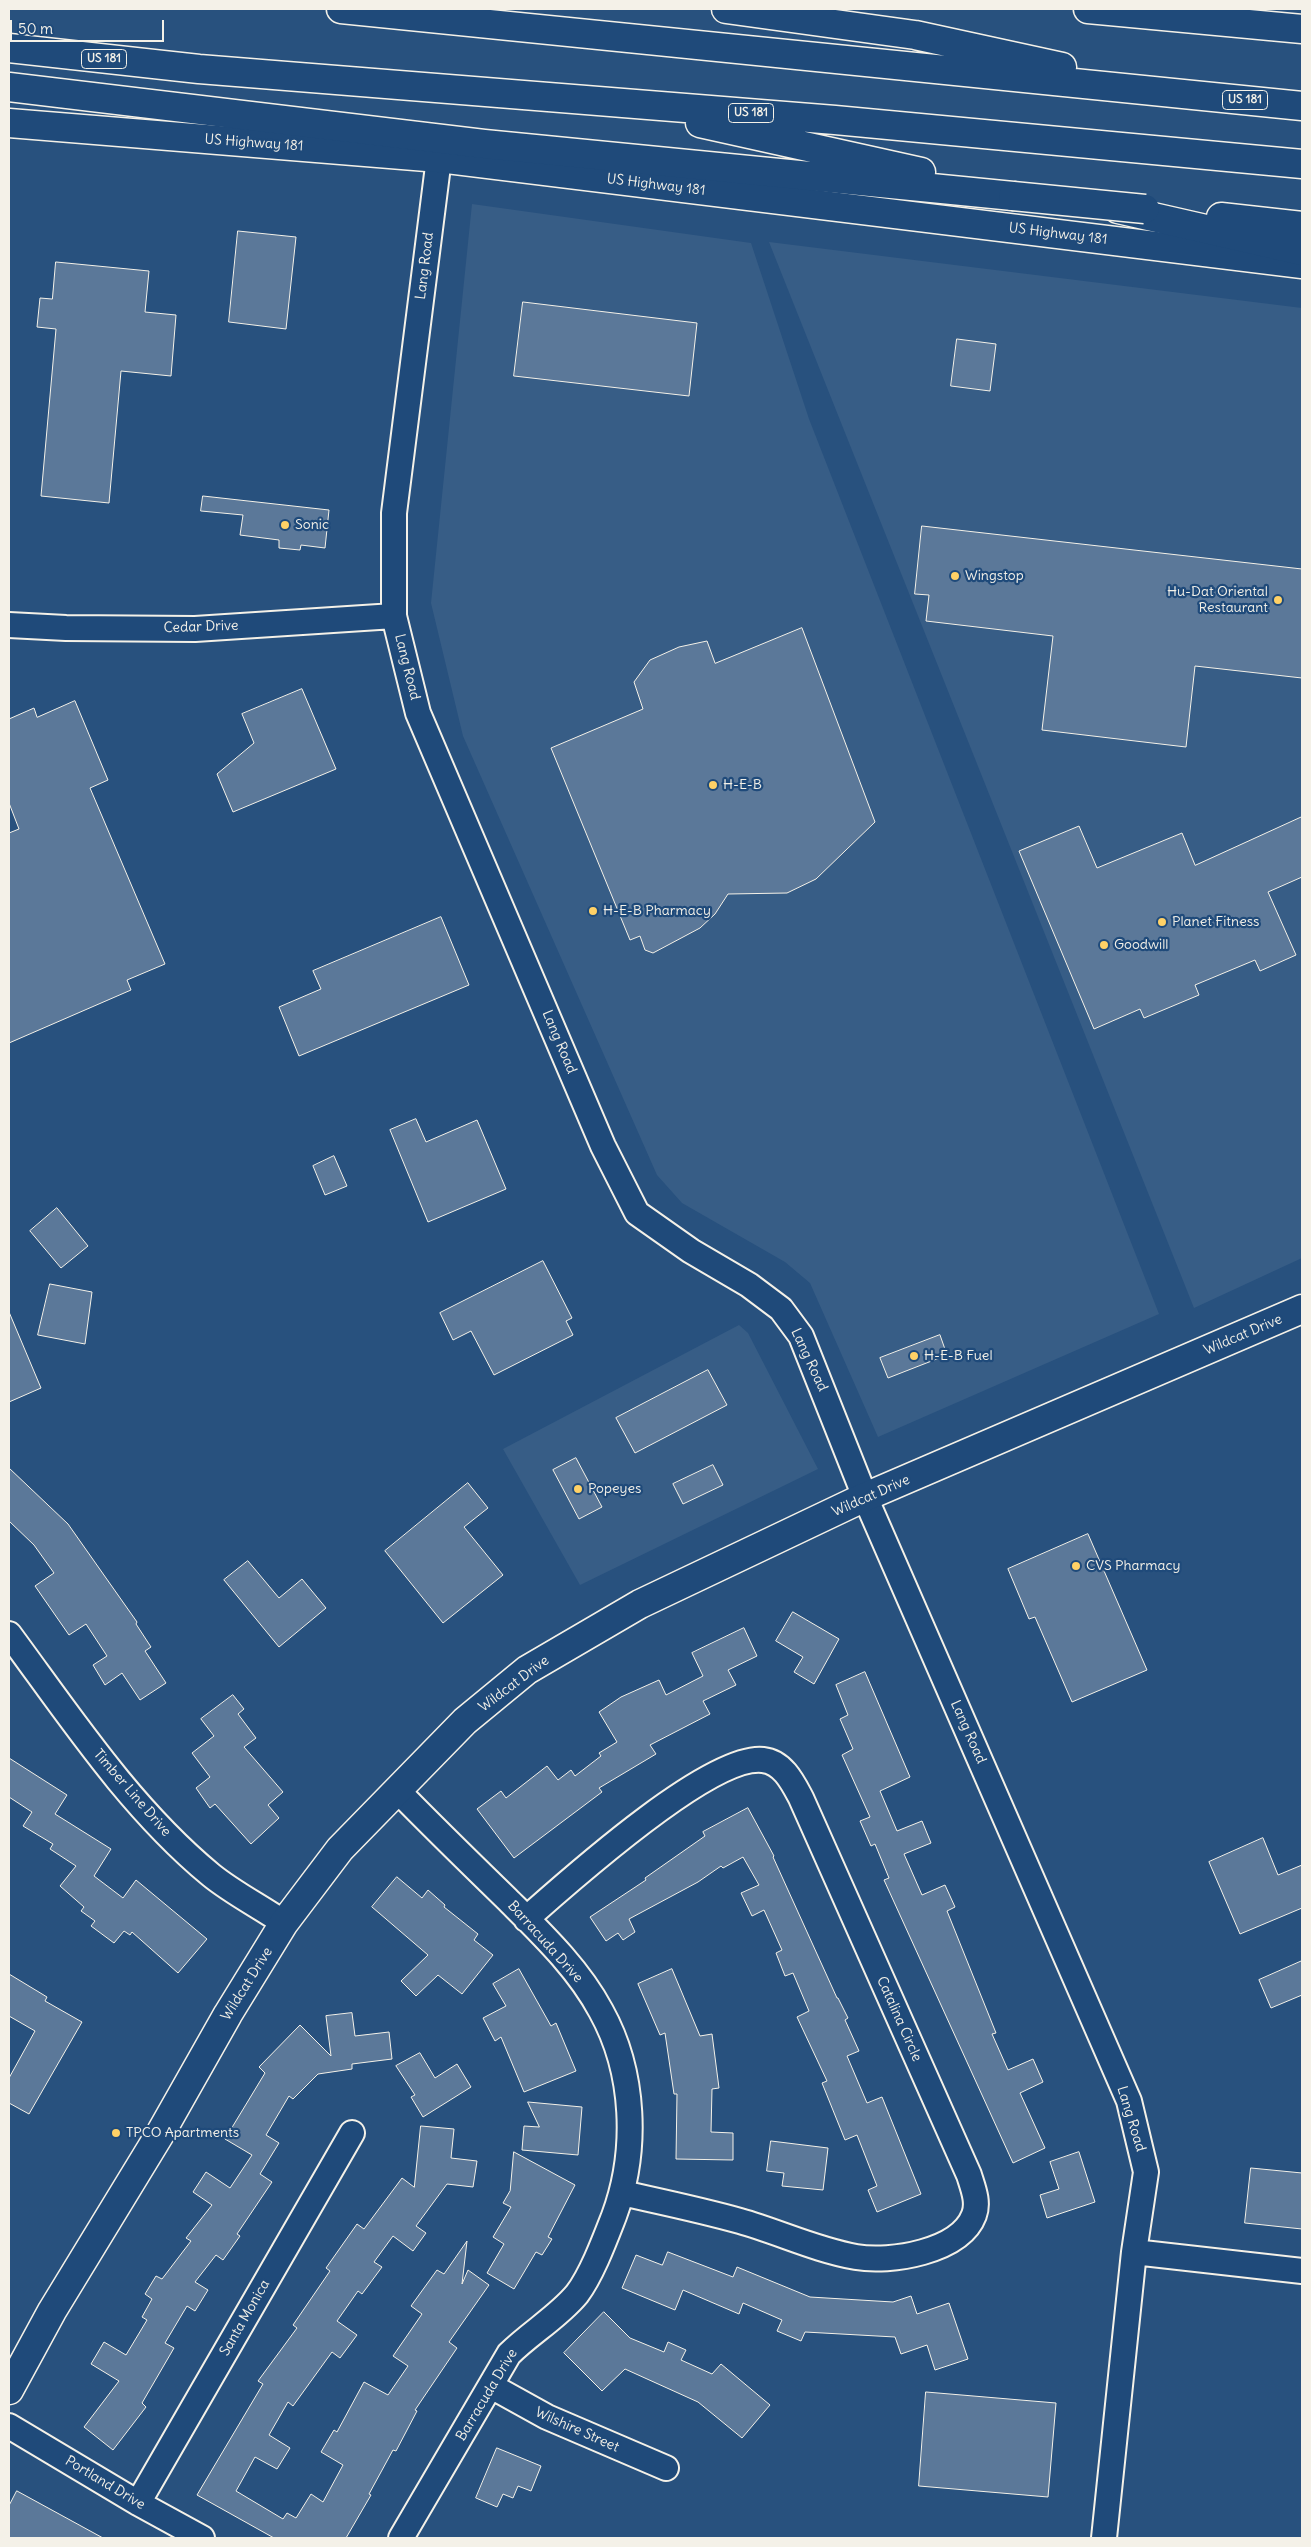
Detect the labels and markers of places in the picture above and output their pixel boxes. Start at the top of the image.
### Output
place label: Sonic [295,517,329,533]
marker: Sonic [279,519,291,531]
place label: Wingstop [965,568,1024,584]
marker: Wingstop [949,570,961,582]
place label: Hu-Dat Oriental Restaurant [1167,584,1268,616]
marker: Hu-Dat Oriental Restaurant [1272,594,1284,606]
place label: H-E-B [723,777,762,793]
marker: H-E-B [707,779,719,791]
place label: H-E-B Pharmacy [603,903,711,919]
marker: H-E-B Pharmacy [587,905,599,917]
place label: Planet Fitness [1172,914,1259,930]
marker: Planet Fitness [1156,916,1168,928]
place label: Goodwill [1114,937,1168,953]
marker: Goodwill [1098,939,1110,951]
place label: H-E-B Fuel [924,1348,993,1364]
marker: H-E-B Fuel [908,1350,920,1362]
place label: Popeyes [588,1481,641,1497]
marker: Popeyes [572,1483,584,1495]
place label: CVS Pharmacy [1086,1558,1181,1574]
marker: CVS Pharmacy [1070,1560,1082,1572]
place label: TPCO Apartments [126,2125,239,2141]
marker: TPCO Apartments [110,2127,122,2139]

